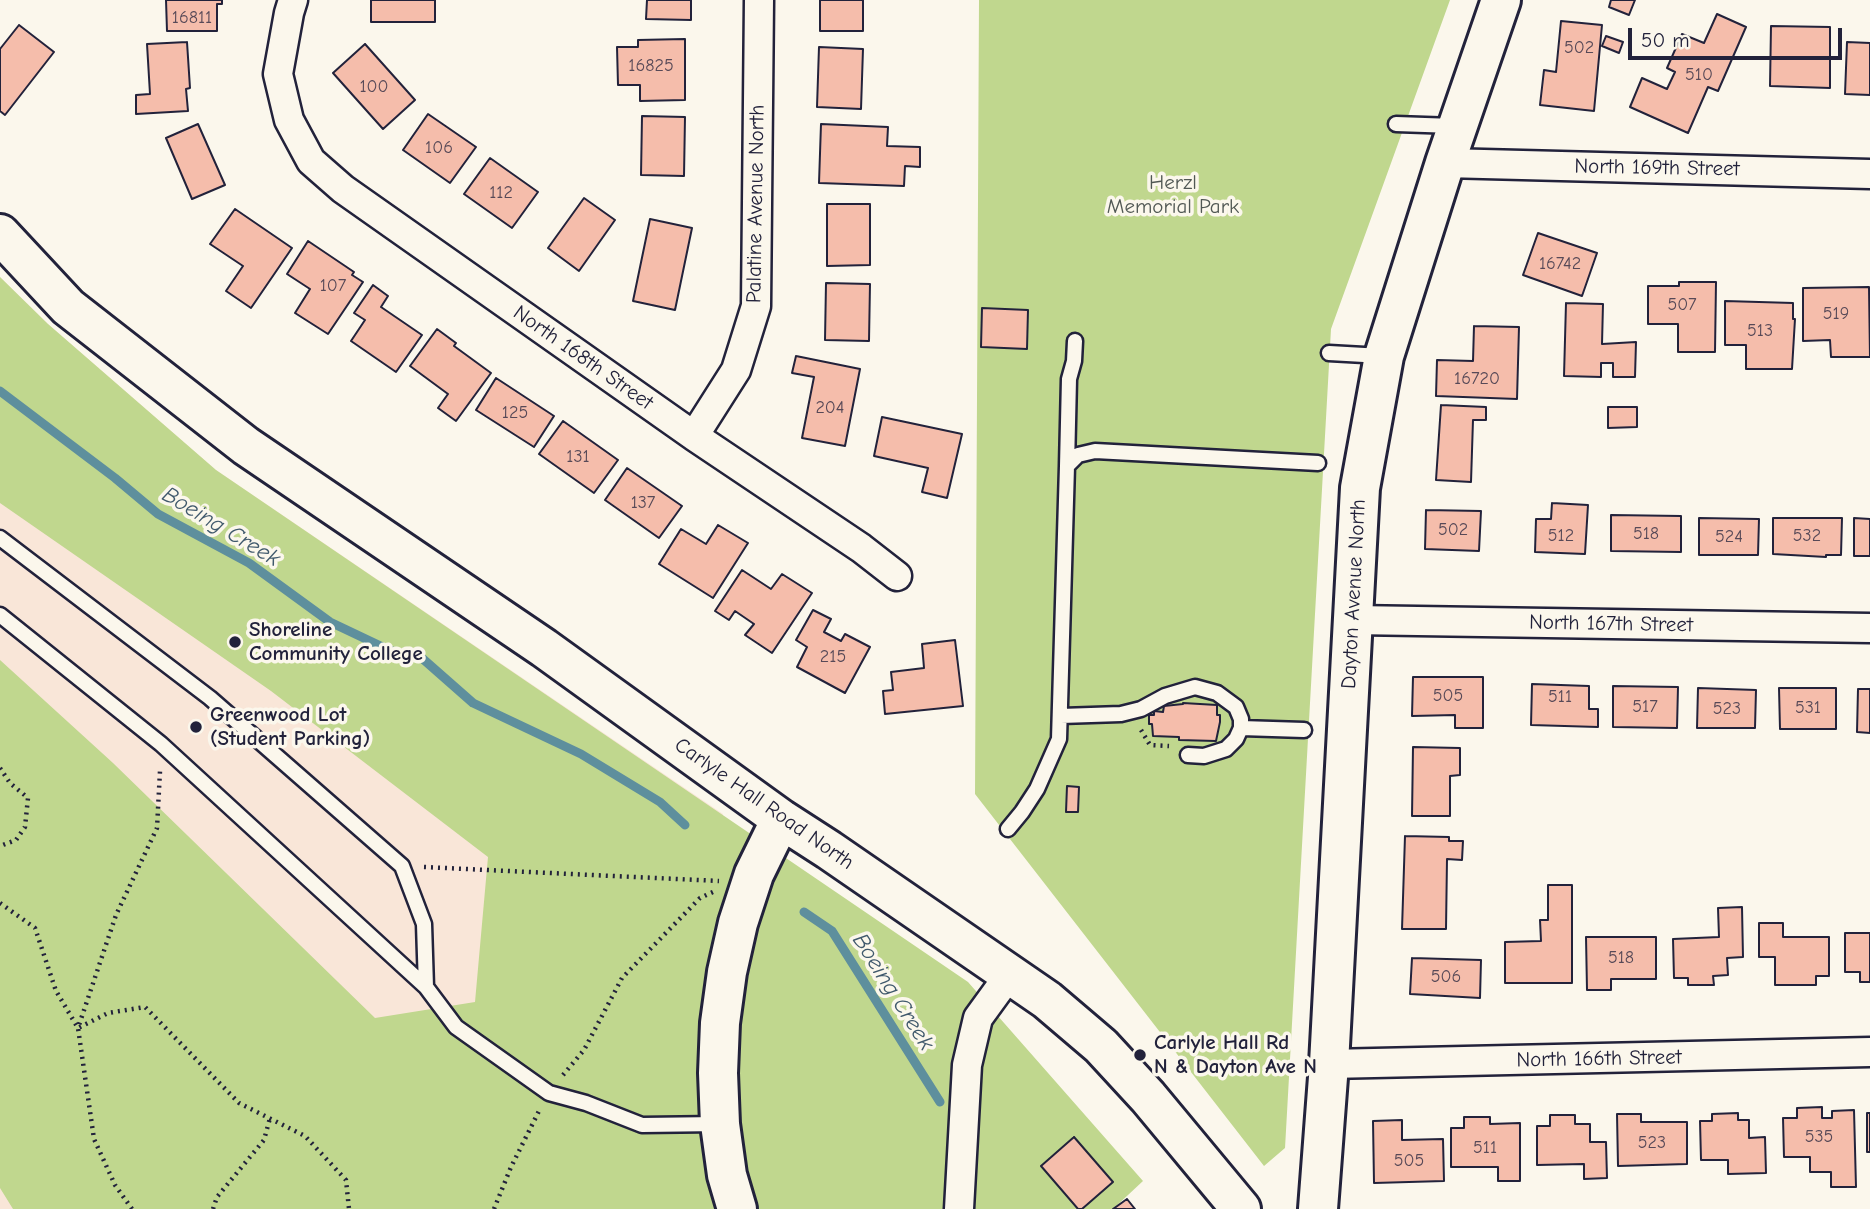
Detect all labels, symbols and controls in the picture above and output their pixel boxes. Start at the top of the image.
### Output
house number: 16811 [172,7,212,29]
scale bar [1632,14,1846,58]
text: 50 m [1641,28,1690,52]
house number: 502 [1564,37,1594,59]
house number: 16825 [628,55,674,77]
house number: 510 [1685,64,1713,86]
house number: 100 [359,76,389,98]
street label: Palatine Avenue North [742,105,770,303]
house number: 106 [425,137,453,159]
street label: North 169th Street [1574,154,1740,182]
park label: Herzl Memorial Park [1107,170,1239,220]
house number: 112 [489,182,513,204]
house number: 16742 [1539,253,1581,275]
house number: 107 [320,275,346,297]
house number: 507 [1667,294,1697,316]
street label: North 168th Street [508,300,658,416]
house number: 519 [1823,303,1849,325]
house number: 513 [1747,320,1773,342]
house number: 16720 [1454,368,1500,390]
house number: 204 [815,397,845,419]
house number: 125 [502,402,528,424]
house number: 131 [566,446,590,468]
water label: Boeing Creek [157,481,285,573]
house number: 137 [631,492,655,514]
street label: Dayton Avenue North [1336,498,1372,690]
house number: 502 [1438,519,1468,541]
house number: 518 [1633,523,1659,545]
house number: 512 [1548,525,1574,547]
house number: 532 [1793,525,1821,547]
house number: 524 [1715,526,1743,548]
street label: North 167th Street [1529,610,1693,638]
place label: Shoreline Community College [249,617,423,667]
marker: Shoreline Community College [227,634,243,650]
house number: 215 [820,646,846,668]
house number: 505 [1433,685,1463,707]
house number: 511 [1548,686,1572,708]
house number: 517 [1632,696,1658,718]
house number: 531 [1795,697,1821,719]
house number: 523 [1713,698,1741,720]
place label: Greenwood Lot (Student Parking) [210,702,370,752]
marker: Greenwood Lot (Student Parking) [188,719,204,735]
street label: Carlyle Hall Road North [669,733,859,875]
water label: Boeing Creek [846,928,940,1056]
house number: 518 [1608,947,1634,969]
house number: 506 [1431,966,1461,988]
place label: Carlyle Hall Rd N & Dayton Ave N [1154,1030,1317,1080]
street label: North 166th Street [1516,1045,1682,1073]
marker: Carlyle Hall Rd N & Dayton Ave N [1132,1047,1148,1063]
house number: 535 [1805,1126,1833,1148]
house number: 523 [1638,1132,1666,1154]
house number: 511 [1473,1137,1497,1159]
house number: 505 [1394,1150,1424,1172]

